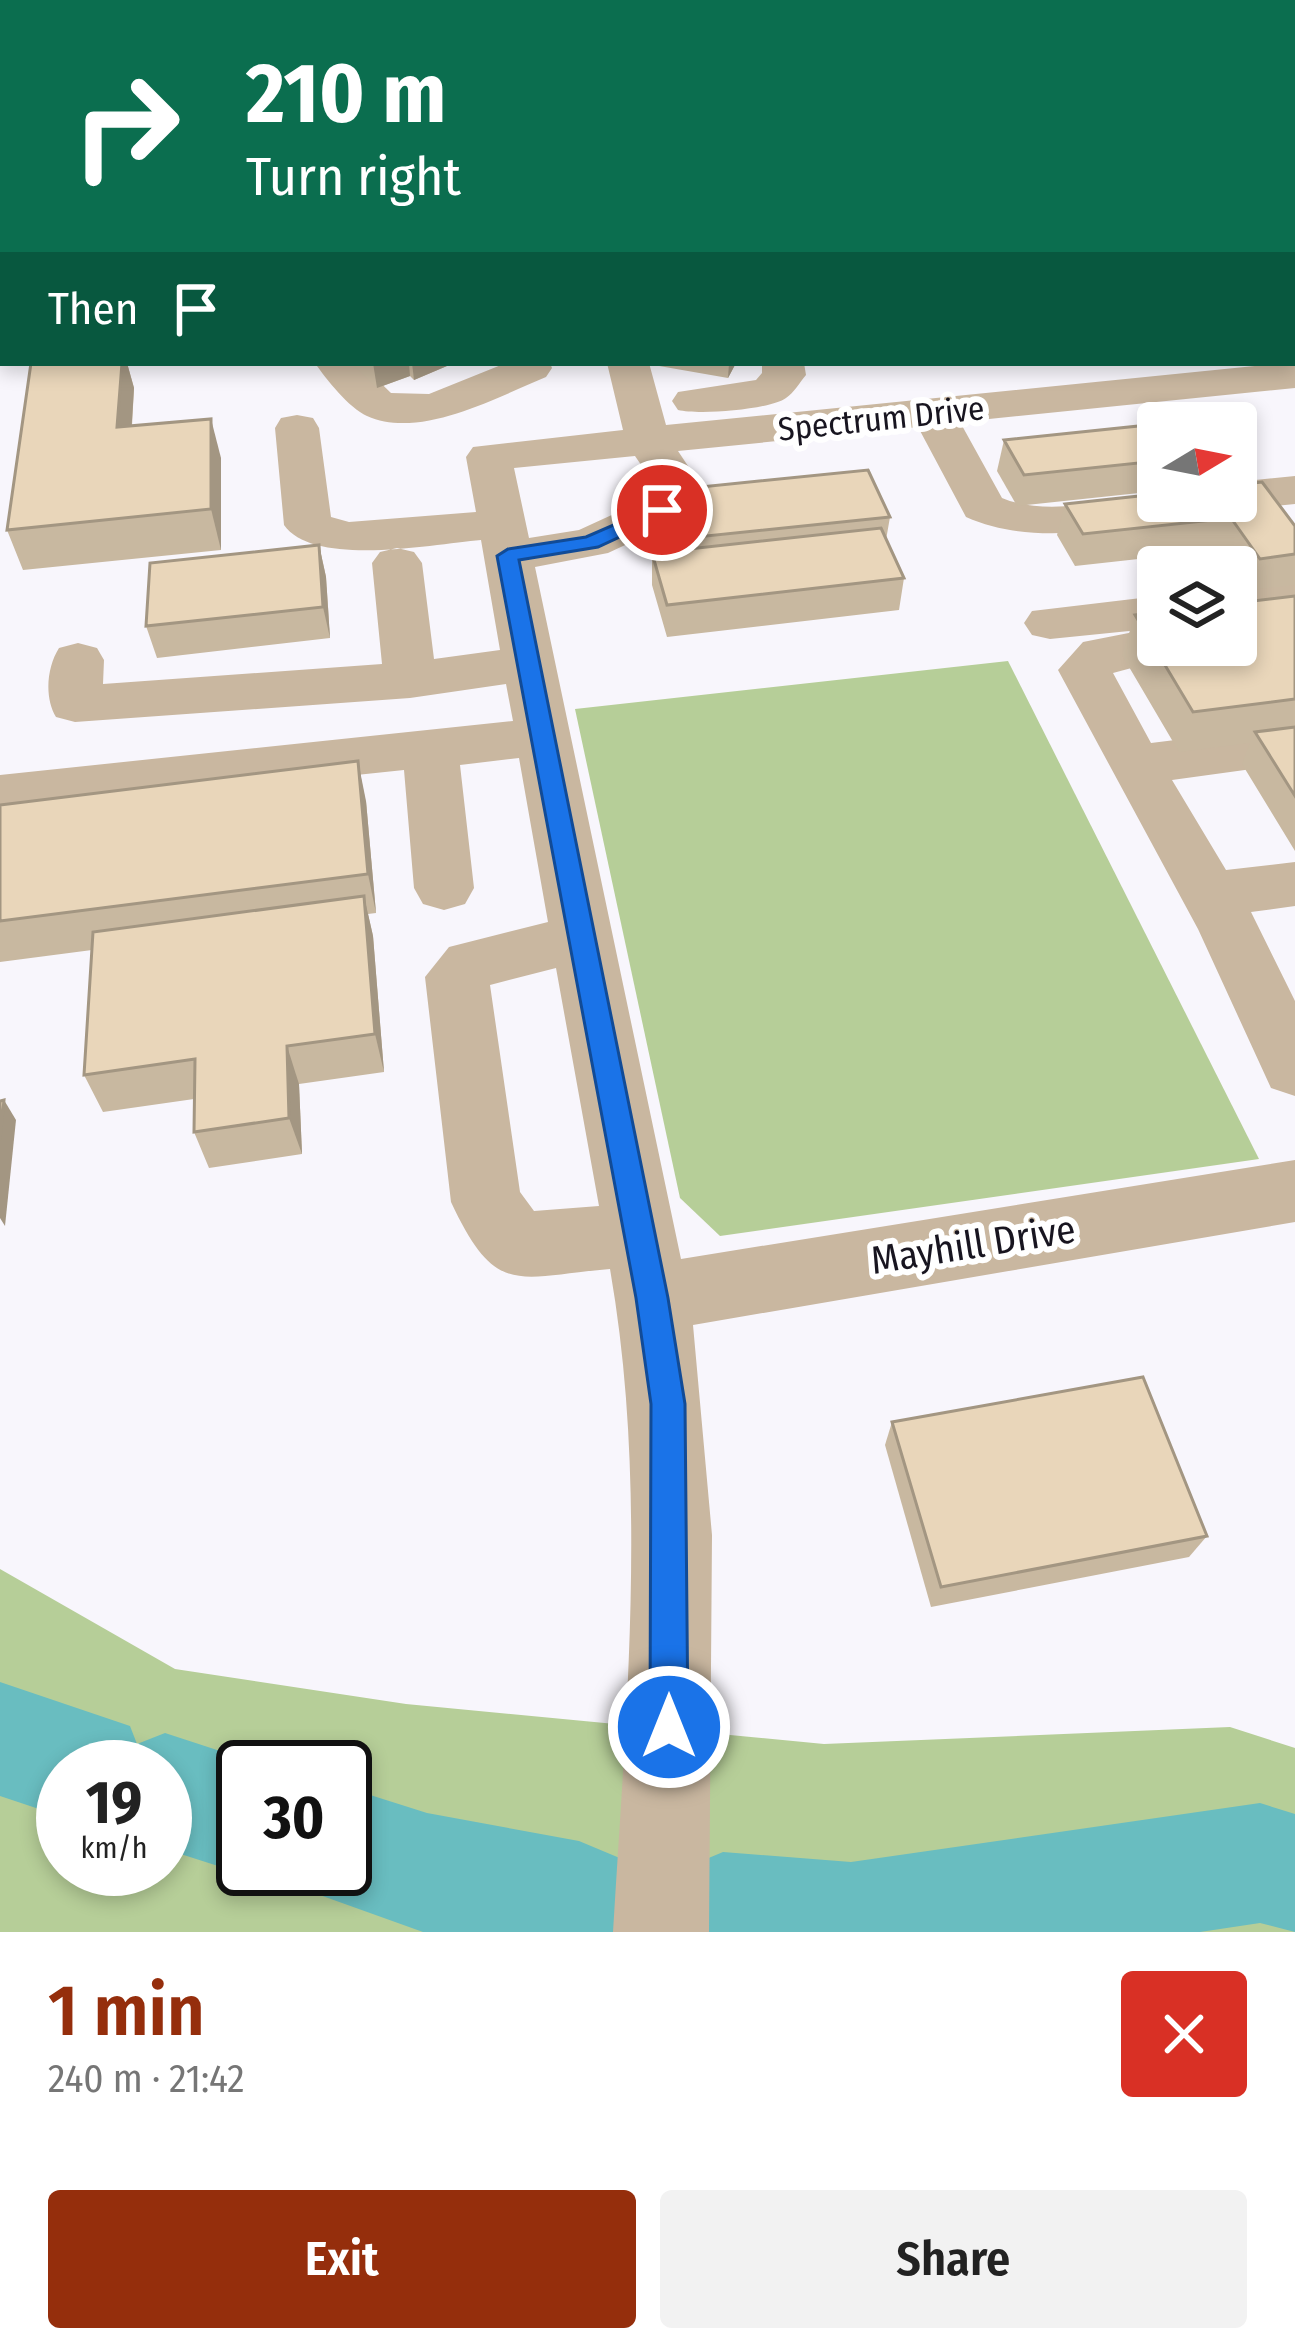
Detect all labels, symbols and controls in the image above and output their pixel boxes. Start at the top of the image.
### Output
text: 210 m [246,43,446,144]
icon: right [48,48,204,204]
text: Turn right [246,145,461,209]
icon: arrive [163,276,229,342]
text: Then [48,282,139,336]
street label: Spectrum Drive [776,388,986,450]
north arrow [1137,402,1257,522]
map controls [1137,402,1257,666]
pin [611,459,713,561]
icon: arrive [629,477,695,543]
button: layers [1137,546,1257,666]
street label: Mayhill Drive [868,1206,1079,1284]
position arrow [606,1664,732,1790]
speed limit sign: 30 [216,1740,372,1896]
text: 19 [86,1767,142,1839]
text: km/h [81,1830,147,1866]
text: 1 min [48,1968,205,2054]
button: close [1121,1971,1247,2097]
text: 240 m · 21:42 [48,2056,245,2102]
button: Exit [48,2190,636,2328]
button: Share [660,2190,1247,2328]

